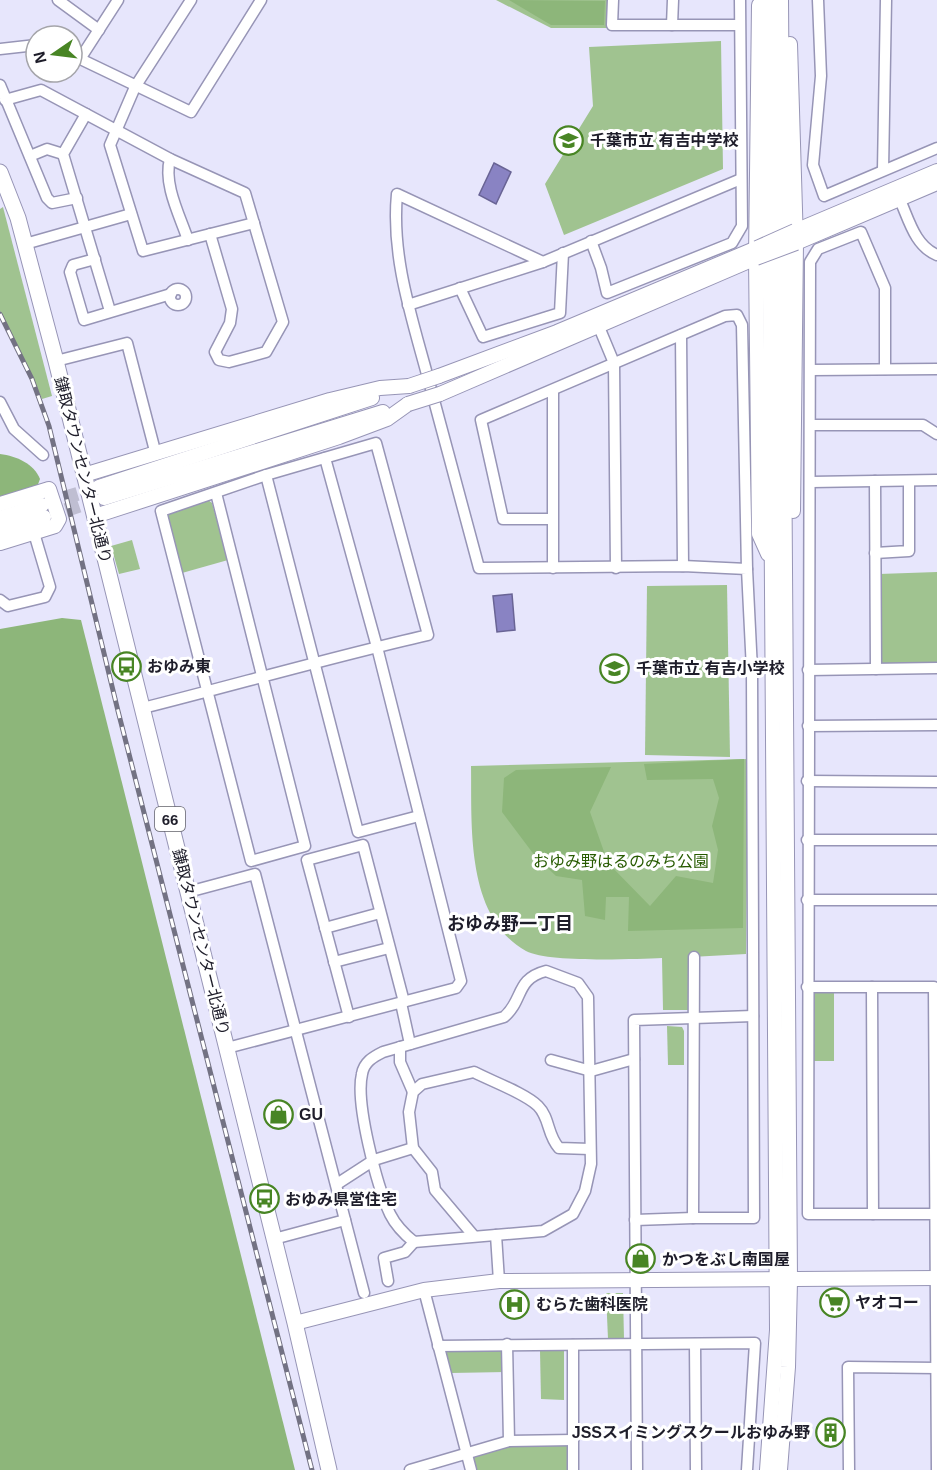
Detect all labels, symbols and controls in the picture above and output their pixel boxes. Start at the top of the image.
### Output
north arrow [24,24,84,84]
text: N [30,50,50,65]
school or university icon: 千葉市立 有吉中学校 [553,124,585,156]
place label: 千葉市立 有吉中学校 [590,132,738,149]
street label: 鎌取タウンセンター北通り [52,375,114,565]
bus stop icon: おゆみ東 [110,650,142,682]
school or university icon: 千葉市立 有吉小学校 [599,652,631,684]
place label: おゆみ東 [147,658,211,675]
place label: 千葉市立 有吉小学校 [636,660,784,677]
road number: 66 [155,807,185,831]
street label: 鎌取タウンセンター北通り [170,847,232,1037]
park label: おゆみ野はるのみち公園 [533,853,709,870]
district label: おゆみ野一丁目 [447,914,573,934]
shop icon: GU [262,1098,294,1130]
place label: GU [299,1106,323,1123]
bus stop icon: おゆみ県営住宅 [248,1183,280,1215]
place label: おゆみ県営住宅 [285,1191,397,1208]
shop icon: かつをぶし南国屋 [625,1243,657,1275]
place label: かつをぶし南国屋 [662,1251,790,1268]
supermarket icon: ヤオコー [818,1286,850,1318]
hospital icon: むらた歯科医院 [499,1288,531,1320]
place label: ヤオコー [855,1294,919,1311]
place label: むらた歯科医院 [536,1296,648,1313]
building icon: JSSスイミングスクールおゆみ野 [815,1416,847,1448]
place label: JSSスイミングスクールおゆみ野 [572,1423,810,1441]

